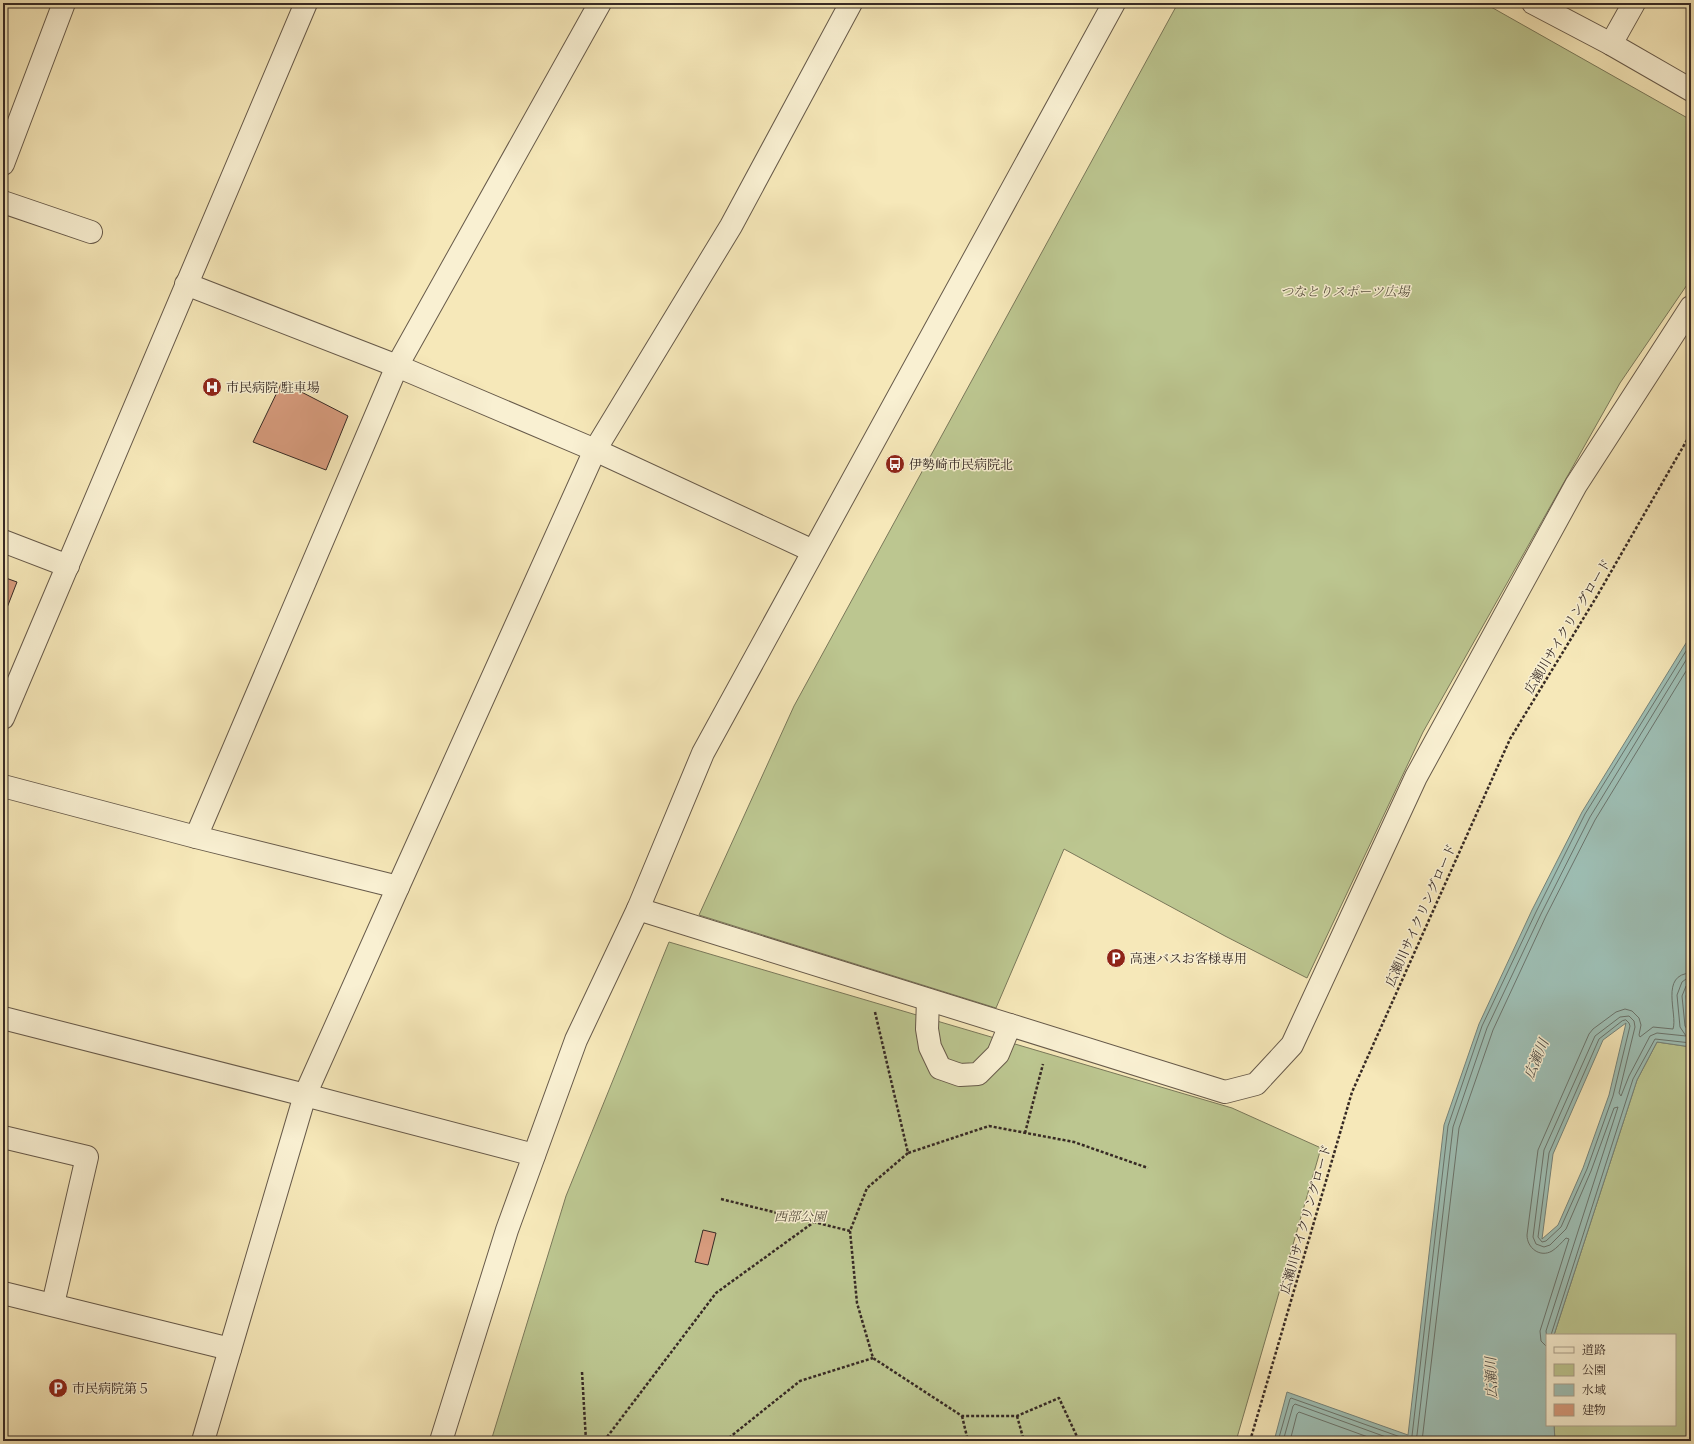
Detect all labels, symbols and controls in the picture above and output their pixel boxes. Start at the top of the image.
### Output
park label: つなとりスポーツ広場 [1280,282,1411,301]
hospital icon: 市民病院 駐車場 [201,376,223,398]
place label: 市民病院 駐車場 [226,378,320,397]
bus stop icon: 伊勢崎市民病院北 [884,453,906,475]
place label: 伊勢崎市民病院北 [909,455,1013,474]
street label: 広瀬川サイクリングロード [1519,555,1615,697]
street label: 広瀬川サイクリングロード [1380,841,1461,990]
parking icon: 高速バスお客様専用 [1105,947,1127,969]
place label: 高速バスお客様専用 [1130,949,1247,968]
water label: 広瀬川 [1519,1034,1554,1082]
street label: 広瀬川サイクリングロード [1275,1142,1336,1296]
park label: 西部公園 [774,1207,828,1226]
legend [1546,1334,1676,1426]
text: 道路 [1582,1341,1606,1358]
water label: 広瀬川 [1480,1355,1502,1399]
text: 公園 [1582,1361,1606,1378]
parking icon: 市民病院第５ [47,1377,69,1399]
place label: 市民病院第５ [72,1379,150,1398]
text: 水域 [1582,1381,1606,1398]
text: 建物 [1582,1401,1606,1418]

